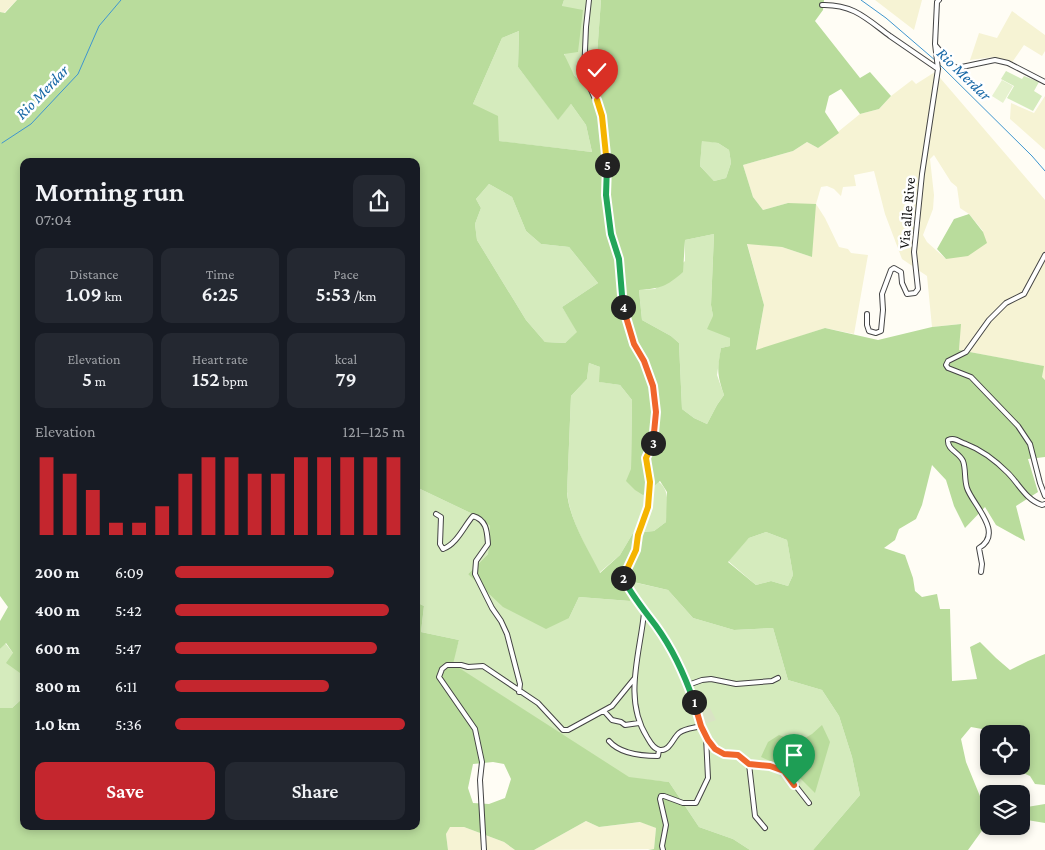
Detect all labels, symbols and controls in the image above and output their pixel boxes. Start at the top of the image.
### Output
water label: Rio Merdar [934,44,995,104]
pin [576,49,618,100]
icon: check [583,56,611,84]
water label: Rio Merdar [12,61,72,122]
pin: 5 [594,152,620,178]
text: 5 [604,157,611,173]
button: share [353,175,405,227]
text: Morning run [35,176,184,207]
street label: Via alle Rive [896,176,918,249]
text: 07:04 [35,211,72,228]
text: Distance [70,266,118,282]
text: Time [206,266,234,282]
text: Pace [333,266,359,282]
text: 1.09 [66,282,102,306]
text: 6:25 [201,282,239,306]
text: 5:53 [316,282,351,306]
text: km [102,288,122,304]
text: /km [351,288,376,304]
pin: 4 [610,294,636,320]
text: 4 [620,299,627,315]
text: Elevation [67,351,121,367]
text: Heart rate [192,351,248,367]
text: kcal [335,351,357,367]
text: 5 [82,367,92,391]
text: 152 [192,367,220,391]
text: 79 [335,367,357,391]
text: m [92,373,106,389]
text: bpm [220,373,248,389]
text: Elevation [35,423,96,440]
text: 121–125 m [343,423,405,440]
pin: 3 [640,430,666,456]
text: 3 [650,435,657,451]
text: 200 m [35,564,79,581]
text: 6:09 [115,564,144,581]
pin: 2 [610,566,636,590]
text: 2 [620,570,627,586]
text: 400 m [35,602,80,619]
text: 5:42 [115,602,142,619]
text: 600 m [35,640,80,657]
text: 5:47 [115,640,141,657]
text: 800 m [35,678,80,695]
text: 6:11 [115,678,137,695]
pin: 1 [682,690,706,714]
text: 1 [692,694,697,710]
text: 1.0 km [35,716,80,733]
text: 5:36 [115,716,142,733]
map controls [980,725,1030,835]
button: locate [980,725,1030,775]
pin [773,734,815,785]
icon: arrive [780,741,808,769]
button: Save [35,762,215,820]
button: Share [225,762,405,820]
button: layers [980,785,1030,835]

